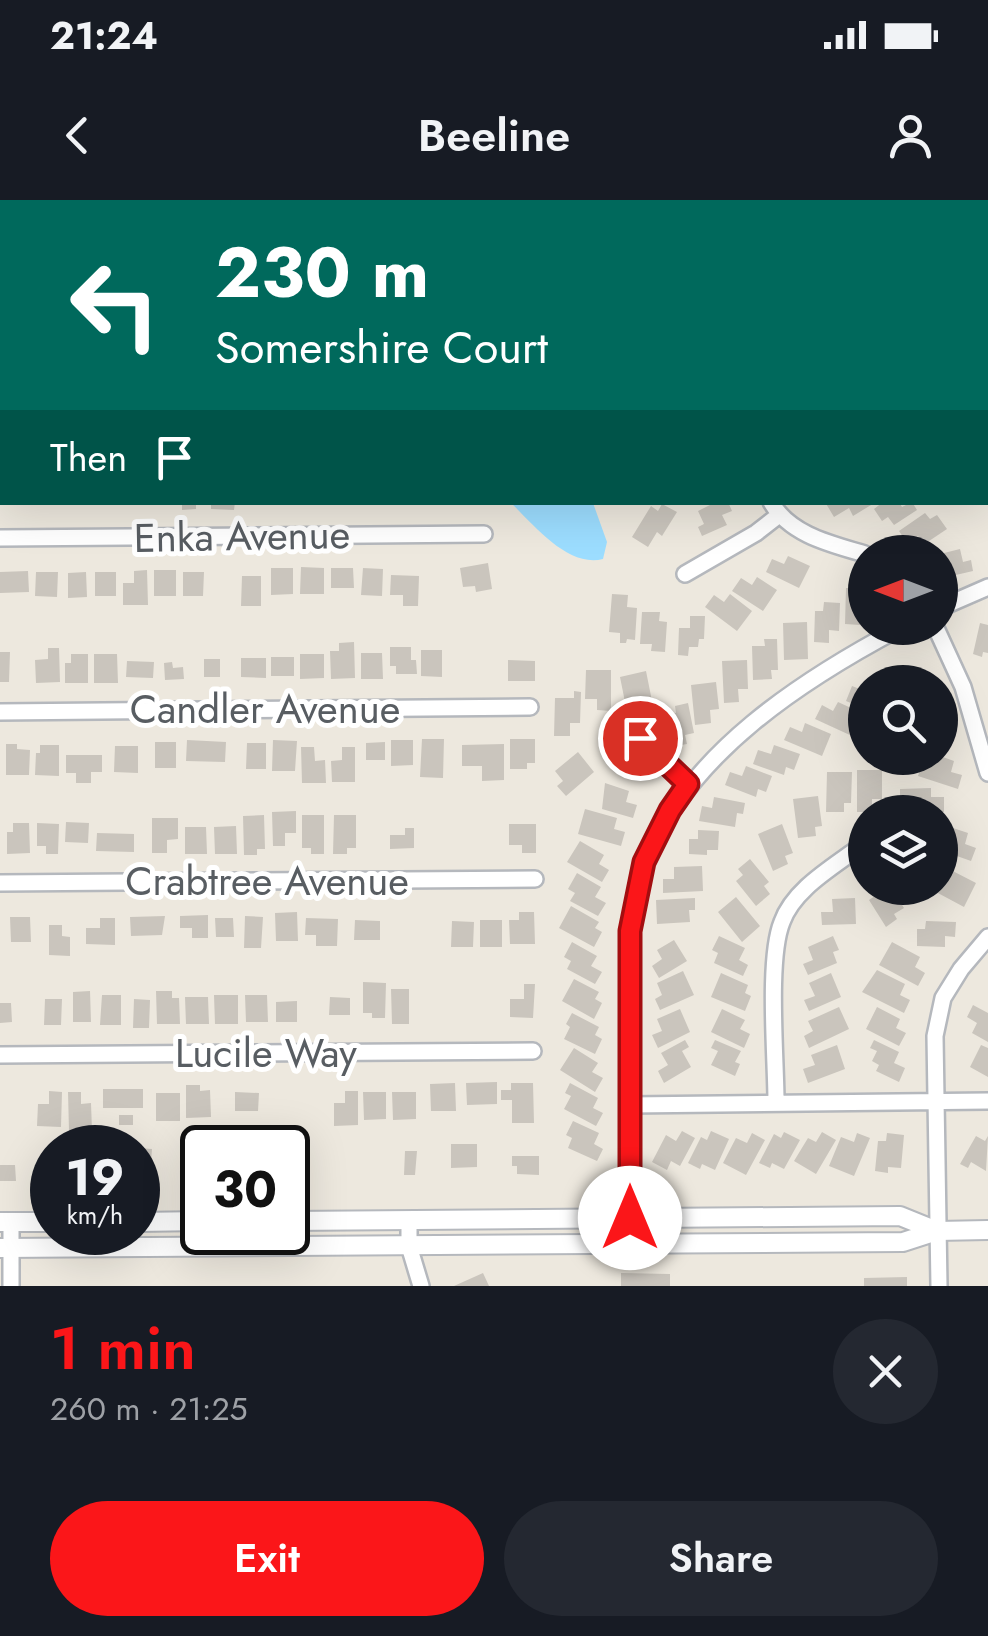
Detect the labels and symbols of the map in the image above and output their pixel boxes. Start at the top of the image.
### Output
street label: Enka Avenue [133,505,351,567]
north arrow [848,535,958,645]
street label: Candler Avenue [130,680,400,738]
pin [598,696,683,781]
street label: Crabtree Avenue [125,852,409,910]
street label: Lucile Way [175,1024,357,1082]
speed limit sign: 30 [180,1125,310,1255]
position arrow [578,1166,682,1270]

